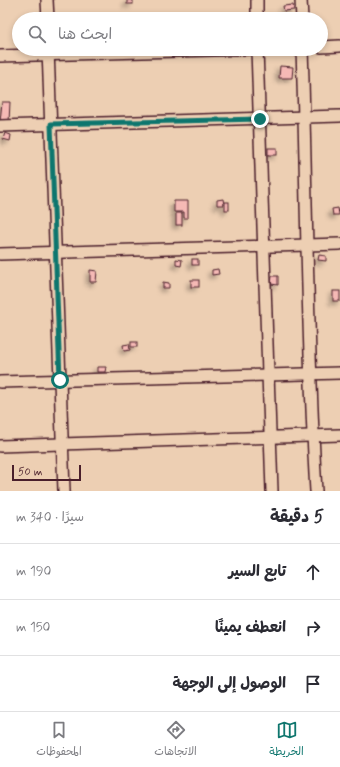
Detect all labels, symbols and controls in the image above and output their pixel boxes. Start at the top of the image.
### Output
search box [12,12,328,56]
icon: search [26,23,48,45]
text: ابحث هنا [58,25,112,45]
route end [251,110,269,128]
route start [51,371,69,389]
scale bar [12,463,81,482]
text: 50 m [18,465,43,479]
text: 5 دقيقة [270,506,324,528]
text: سيرًا · 340 m [16,509,84,526]
icon: ahead [302,561,324,583]
text: تابع السير [228,562,286,582]
text: 190 m [16,563,51,580]
icon: right [302,617,324,639]
text: انعطف يمينًا [215,618,286,638]
text: 150 m [16,619,50,636]
icon: arrive [302,673,324,695]
text: الوصول إلى الوجهة [172,674,286,694]
tab: المحفوظات [36,719,82,761]
tab: الاتجاهات [154,719,197,761]
tab: الخريطة [269,719,304,761]

